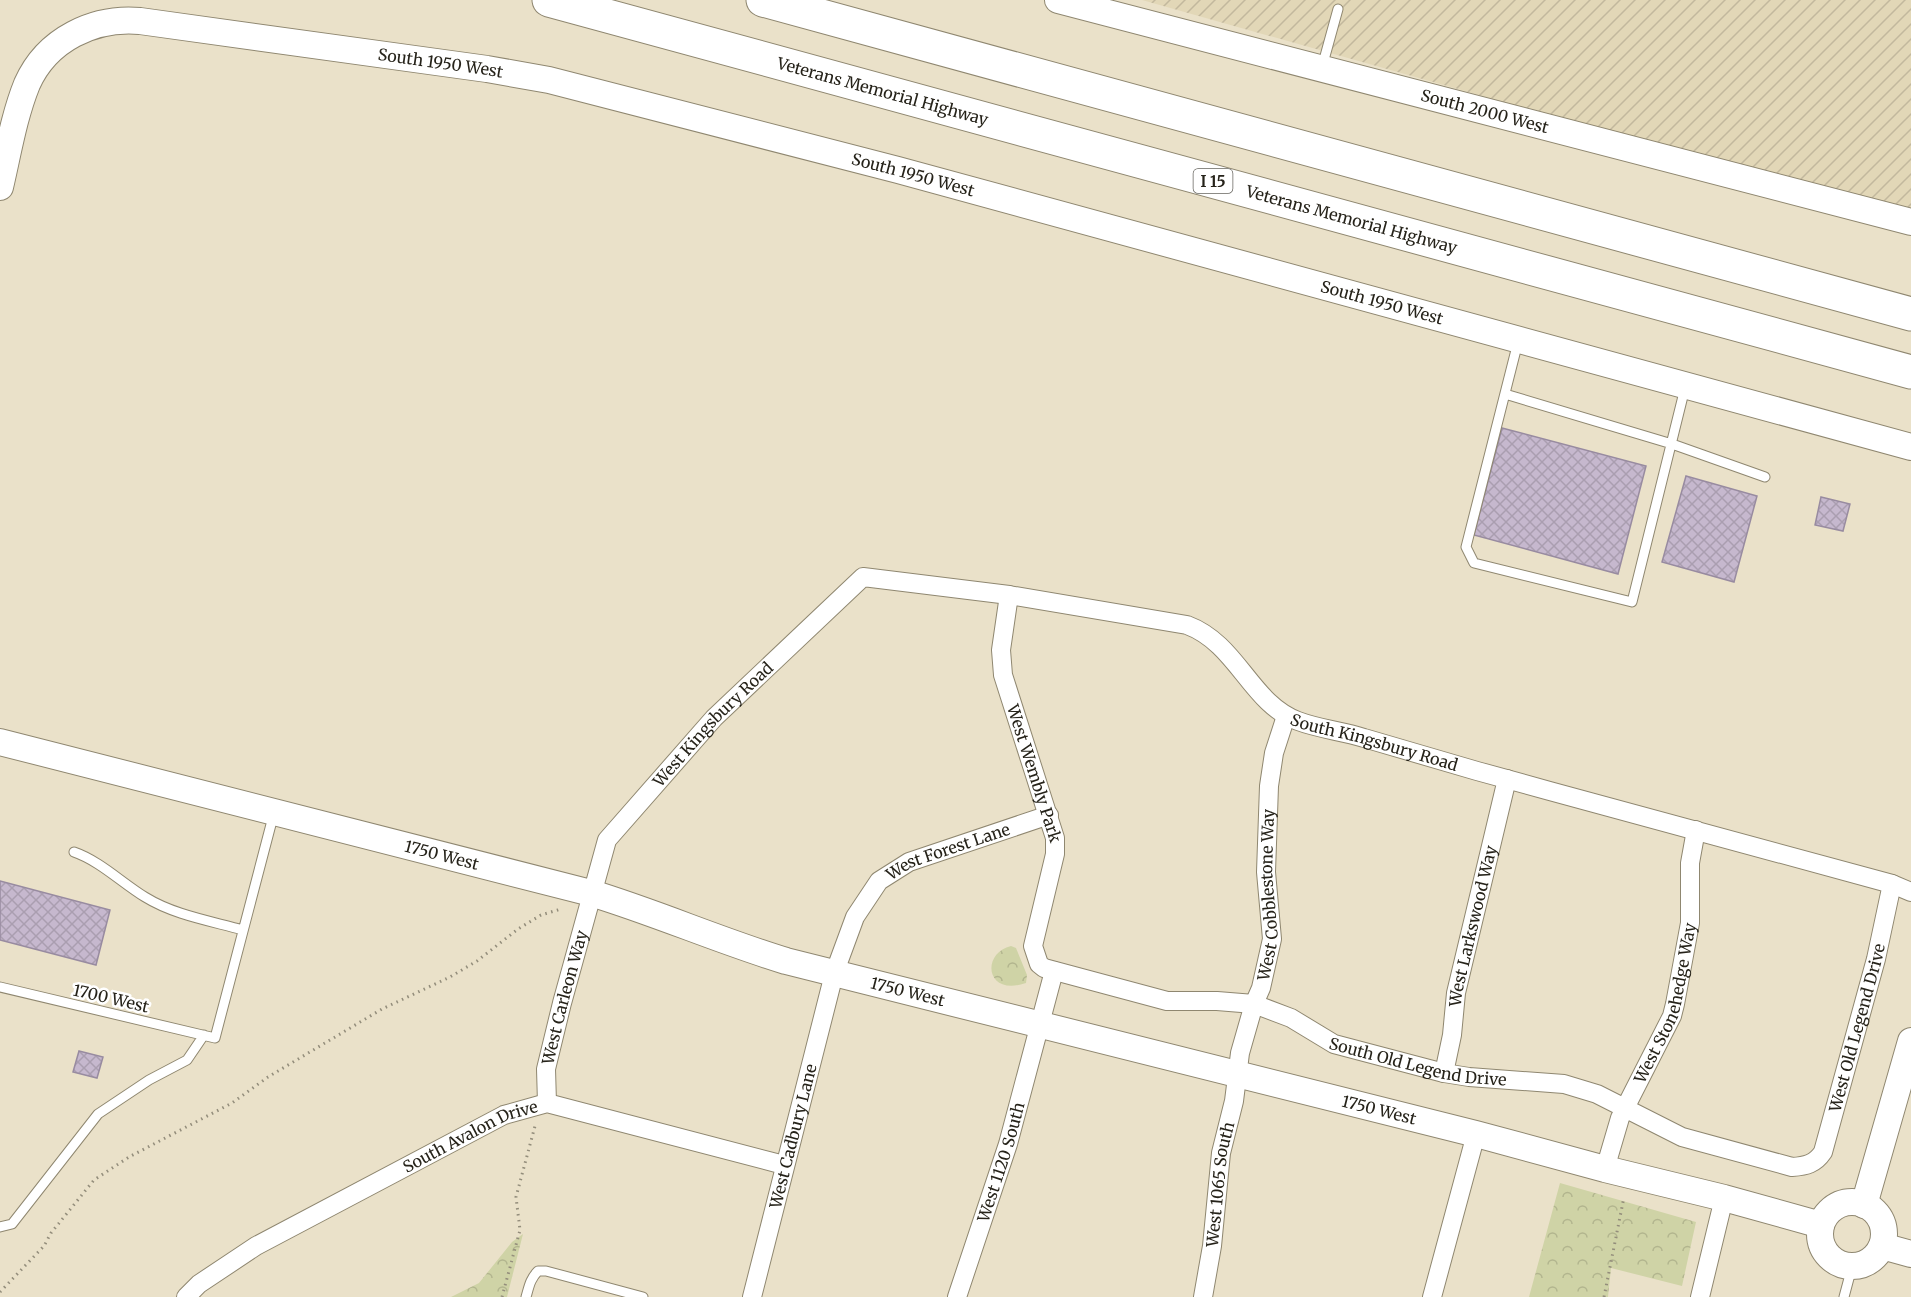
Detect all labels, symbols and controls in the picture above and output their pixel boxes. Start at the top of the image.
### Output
street label: South 1950 West [377,44,505,82]
street label: Veterans Memorial Highway [774,53,991,130]
street label: South 2000 West [1419,85,1552,137]
street label: South 1950 West [850,148,977,201]
road number: I 15 [1194,169,1232,193]
street label: Veterans Memorial Highway [1243,181,1460,258]
street label: South 1950 West [1318,276,1446,329]
street label: West Kingsbury Road [648,657,777,791]
street label: West Wembly Park [1003,701,1066,846]
street label: South Kingsbury Road [1287,709,1461,775]
street label: West Cobblestone Way [1253,808,1282,983]
street label: West Forest Lane [881,819,1013,885]
street label: 1750 West [403,836,482,874]
street label: West Larkswood Way [1445,843,1501,1008]
street label: West Stonehedge Way [1629,921,1700,1087]
street label: West Carleon Way [537,927,592,1067]
street label: West Old Legend Drive [1824,942,1889,1115]
street label: 1750 West [868,973,948,1011]
street label: 1700 West [71,980,152,1017]
street label: South Old Legend Drive [1327,1033,1507,1090]
street label: West Cadbury Lane [765,1062,821,1212]
street label: 1750 West [1340,1091,1419,1129]
street label: South Avalon Drive [399,1096,540,1177]
street label: West 1120 South [972,1100,1029,1225]
street label: West 1065 South [1202,1119,1239,1249]

